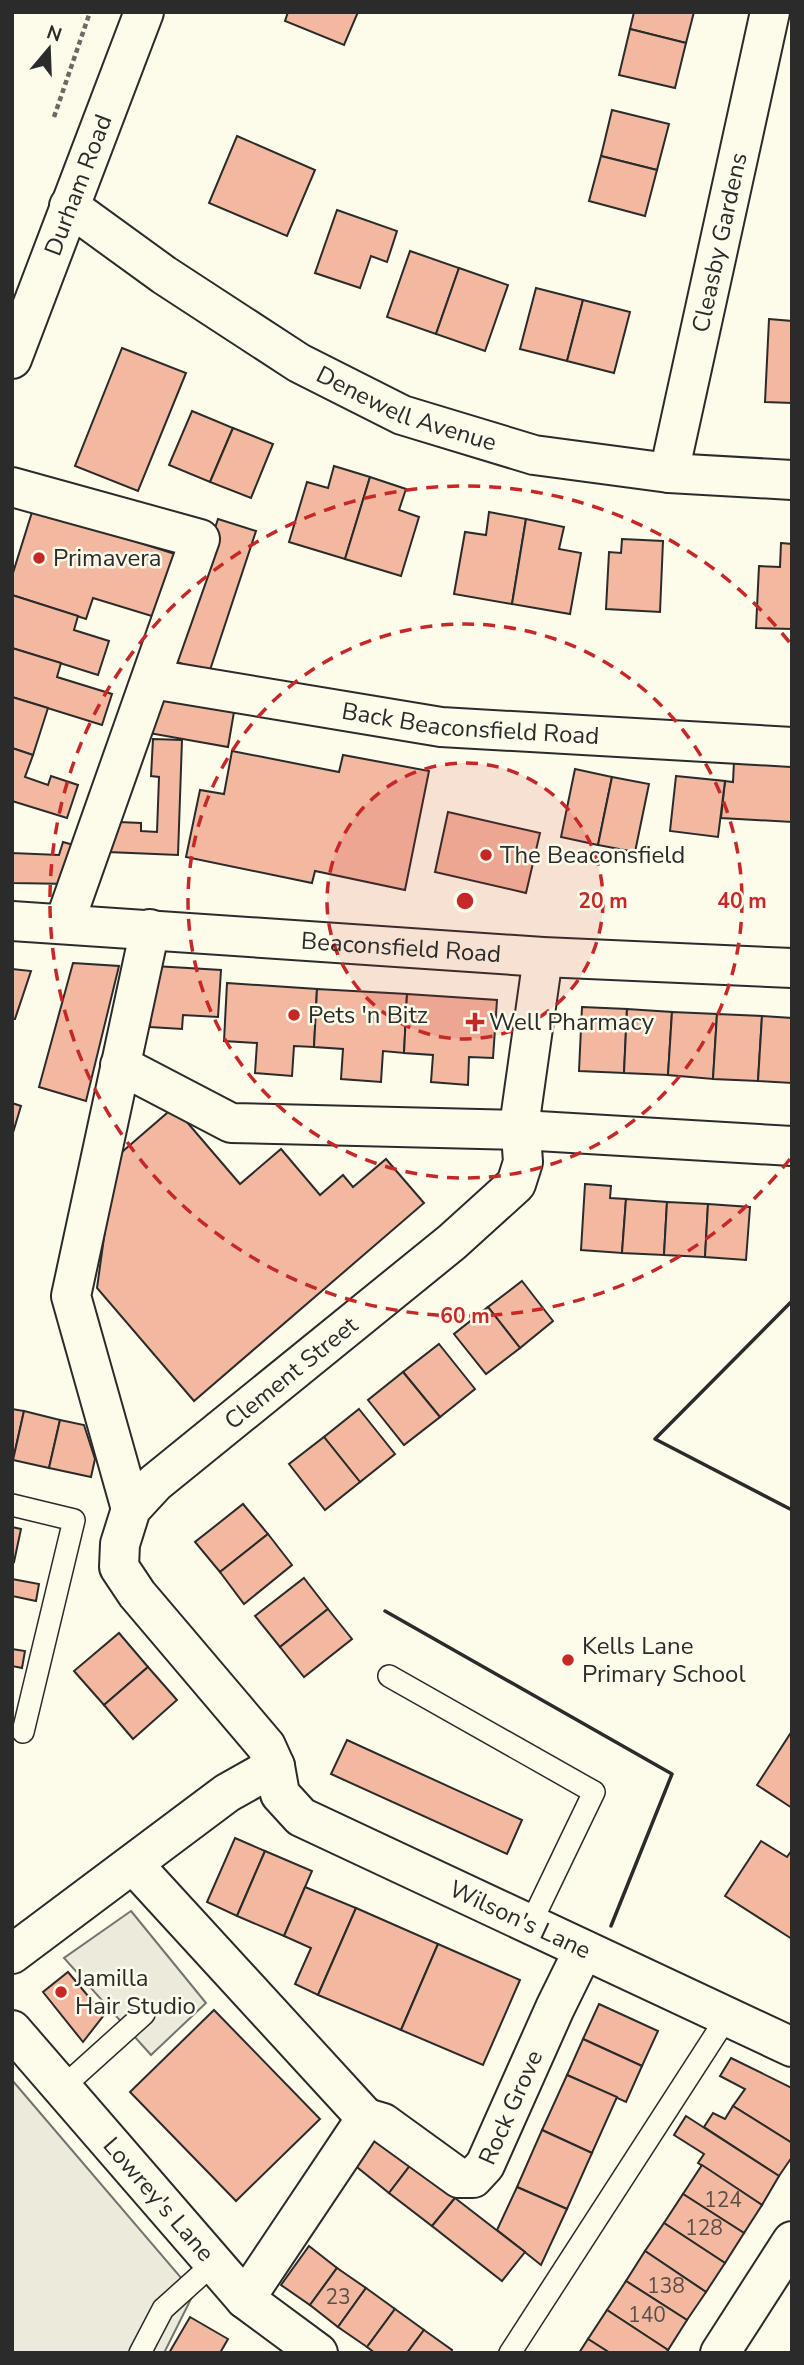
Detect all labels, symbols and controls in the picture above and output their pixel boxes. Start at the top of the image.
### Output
north arrow [14,14,84,84]
text: N [43,19,65,48]
street label: Durham Road [37,110,120,260]
street label: Cleasby Gardens [684,150,755,335]
street label: Denewell Avenue [311,358,500,459]
place label: Primavera [53,542,161,574]
marker: Primavera [31,550,47,566]
street label: Back Beaconsfield Road [339,695,600,752]
place label: The Beaconsfield [500,839,685,871]
marker: The Beaconsfield [478,847,494,863]
text: 20 m [578,887,628,915]
text: 40 m [717,887,767,915]
centre of rings [453,889,477,913]
street label: Beaconsfield Road [300,925,502,970]
place label: Pets 'n Bitz [308,999,428,1031]
place label: Well Pharmacy [489,1006,655,1038]
marker: Pets 'n Bitz [286,1007,302,1023]
marker: Well Pharmacy [467,1014,483,1030]
text: 60 m [440,1302,490,1330]
street label: Clement Street [218,1309,365,1437]
place label: Kells Lane Primary School [582,1630,746,1690]
marker: Kells Lane Primary School [560,1652,576,1668]
street label: Wilson's Lane [444,1873,596,1967]
place label: Jamilla Hair Studio [74,1962,196,2022]
marker: Jamilla Hair Studio [53,1984,69,2000]
street label: Rock Grove [471,2045,550,2170]
street label: Lowrey's Lane [96,2130,221,2268]
house number: 124 [704,2186,742,2214]
house number: 128 [685,2214,723,2242]
house number: 138 [647,2272,685,2300]
house number: 23 [325,2283,351,2311]
house number: 140 [628,2301,666,2329]

